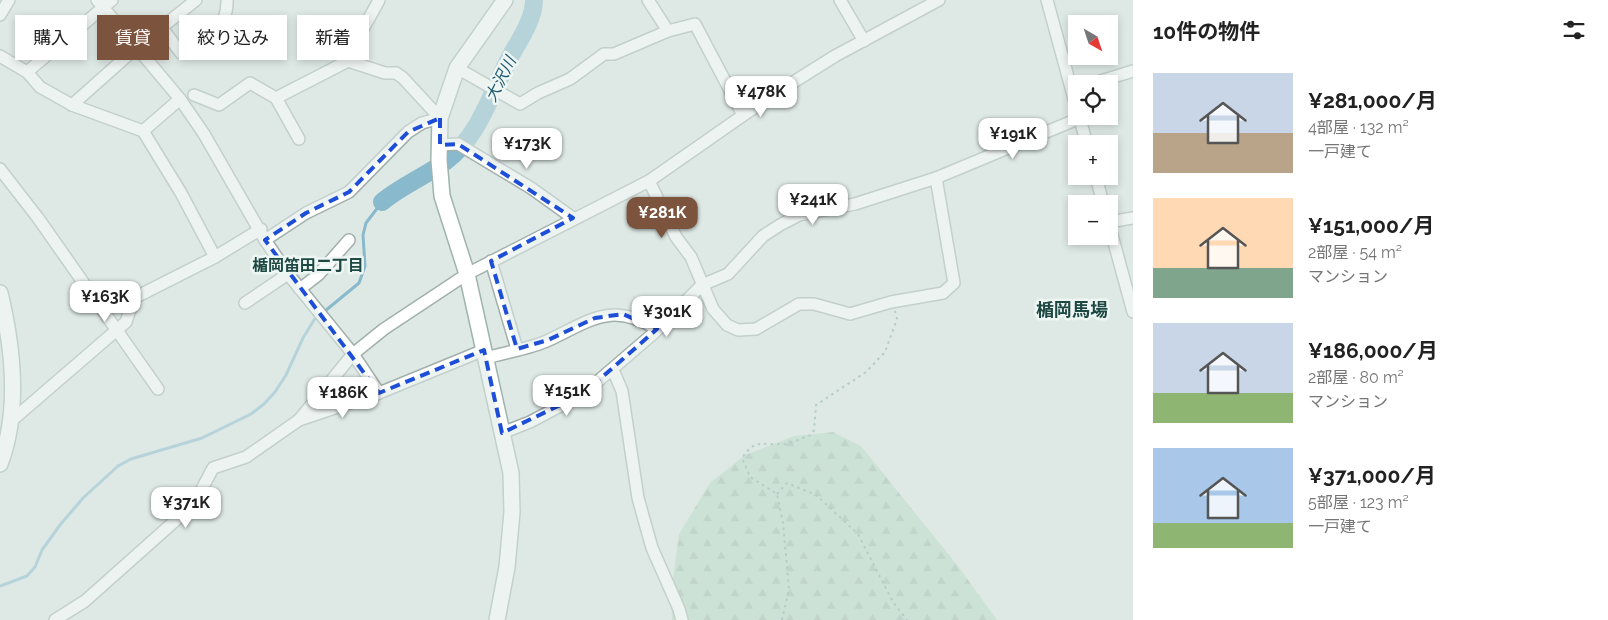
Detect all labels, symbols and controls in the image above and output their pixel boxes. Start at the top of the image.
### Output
chip: 購入 [15,15,87,60]
chip: 賃貸 [97,15,169,60]
chip: 絞り込み [179,15,287,60]
chip: 新着 [297,15,369,60]
north arrow [1068,15,1118,65]
map controls [1068,15,1118,245]
icon: filters [1560,16,1588,44]
text: 10件の物件 [1153,19,1260,44]
water label: 大沢川 [481,52,521,105]
button: locate [1068,75,1118,125]
pin: ¥478K [726,76,796,118]
text: ¥478K [736,82,786,101]
text: ¥281,000/月 [1308,88,1437,113]
icon: home [1193,93,1253,153]
pin: ¥191K [978,118,1048,160]
text: 4部屋 · 132 m² [1308,118,1409,137]
text: ¥191K [989,124,1037,143]
pin: ¥173K [492,128,562,170]
text: ¥173K [503,134,551,153]
button: + [1068,135,1118,185]
text: 一戸建て [1308,142,1372,161]
pin: ¥241K [778,184,848,226]
text: ¥241K [789,190,837,209]
button: − [1068,195,1118,245]
pin: ¥281K [627,196,697,239]
text: ¥281K [638,203,686,222]
text: ¥151,000/月 [1308,213,1434,238]
icon: home [1193,218,1253,278]
text: 2部屋 · 54 m² [1308,243,1402,262]
district label: 楯岡笛田二丁目 [252,256,364,275]
text: マンション [1308,267,1388,286]
pin: ¥163K [70,280,140,323]
text: ¥163K [81,287,129,306]
pin: ¥301K [632,296,702,338]
district label: 楯岡馬場 [1036,299,1108,320]
text: ¥301K [643,302,691,321]
text: ¥186,000/月 [1308,338,1438,363]
icon: home [1193,343,1253,403]
text: 2部屋 · 80 m² [1308,368,1404,387]
pin: ¥151K [532,374,602,417]
pin: ¥186K [308,376,378,419]
text: ¥151K [544,381,590,400]
text: ¥186K [318,383,368,402]
text: マンション [1308,392,1388,411]
text: ¥371,000/月 [1308,463,1436,488]
icon: home [1193,468,1253,528]
pin: ¥371K [151,486,221,529]
text: ¥371K [162,493,210,512]
text: 5部屋 · 123 m² [1308,493,1409,512]
text: 一戸建て [1308,517,1372,536]

